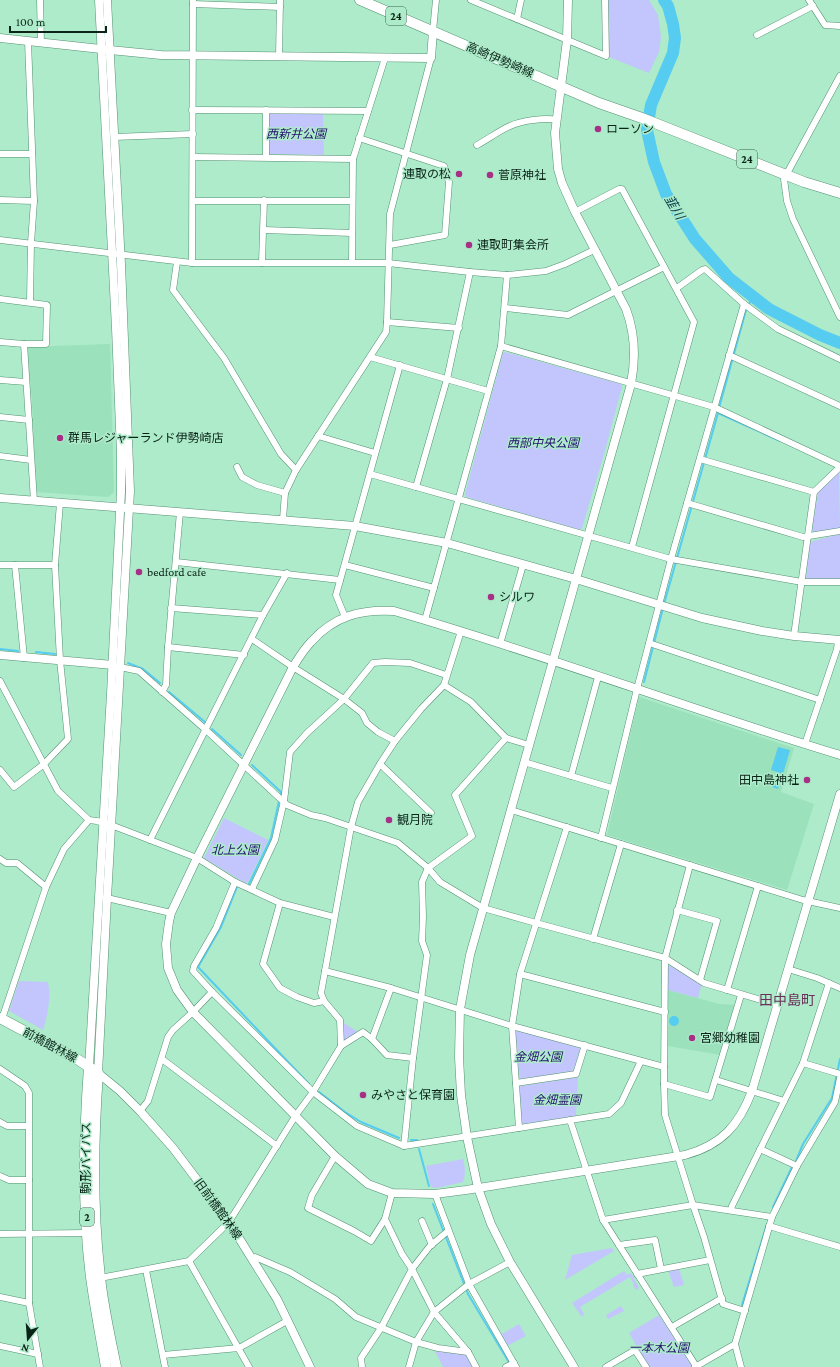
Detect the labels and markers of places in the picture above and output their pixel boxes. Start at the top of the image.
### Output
place label: ローソン [606,122,654,136]
marker: ローソン [593,124,603,134]
place label: 連取の松 [403,167,451,181]
place label: 菅原神社 [498,168,546,182]
marker: 連取の松 [454,169,464,179]
marker: 菅原神社 [485,170,495,180]
place label: 連取町集会所 [477,238,549,252]
marker: 連取町集会所 [464,240,474,250]
place label: 群馬レジャーランド伊勢崎店 [68,431,223,445]
marker: 群馬レジャーランド伊勢崎店 [55,433,65,443]
place label: bedford cafe [147,565,206,579]
marker: bedford cafe [134,567,144,577]
place label: シルワ [499,590,535,604]
marker: シルワ [486,592,496,602]
place label: 田中島神社 [739,773,799,787]
marker: 田中島神社 [802,775,812,785]
place label: 観月院 [397,813,433,827]
marker: 観月院 [384,815,394,825]
place label: 宮郷幼稚園 [700,1031,760,1045]
marker: 宮郷幼稚園 [687,1033,697,1043]
place label: みやさと保育園 [371,1088,455,1102]
marker: みやさと保育園 [358,1090,368,1100]

